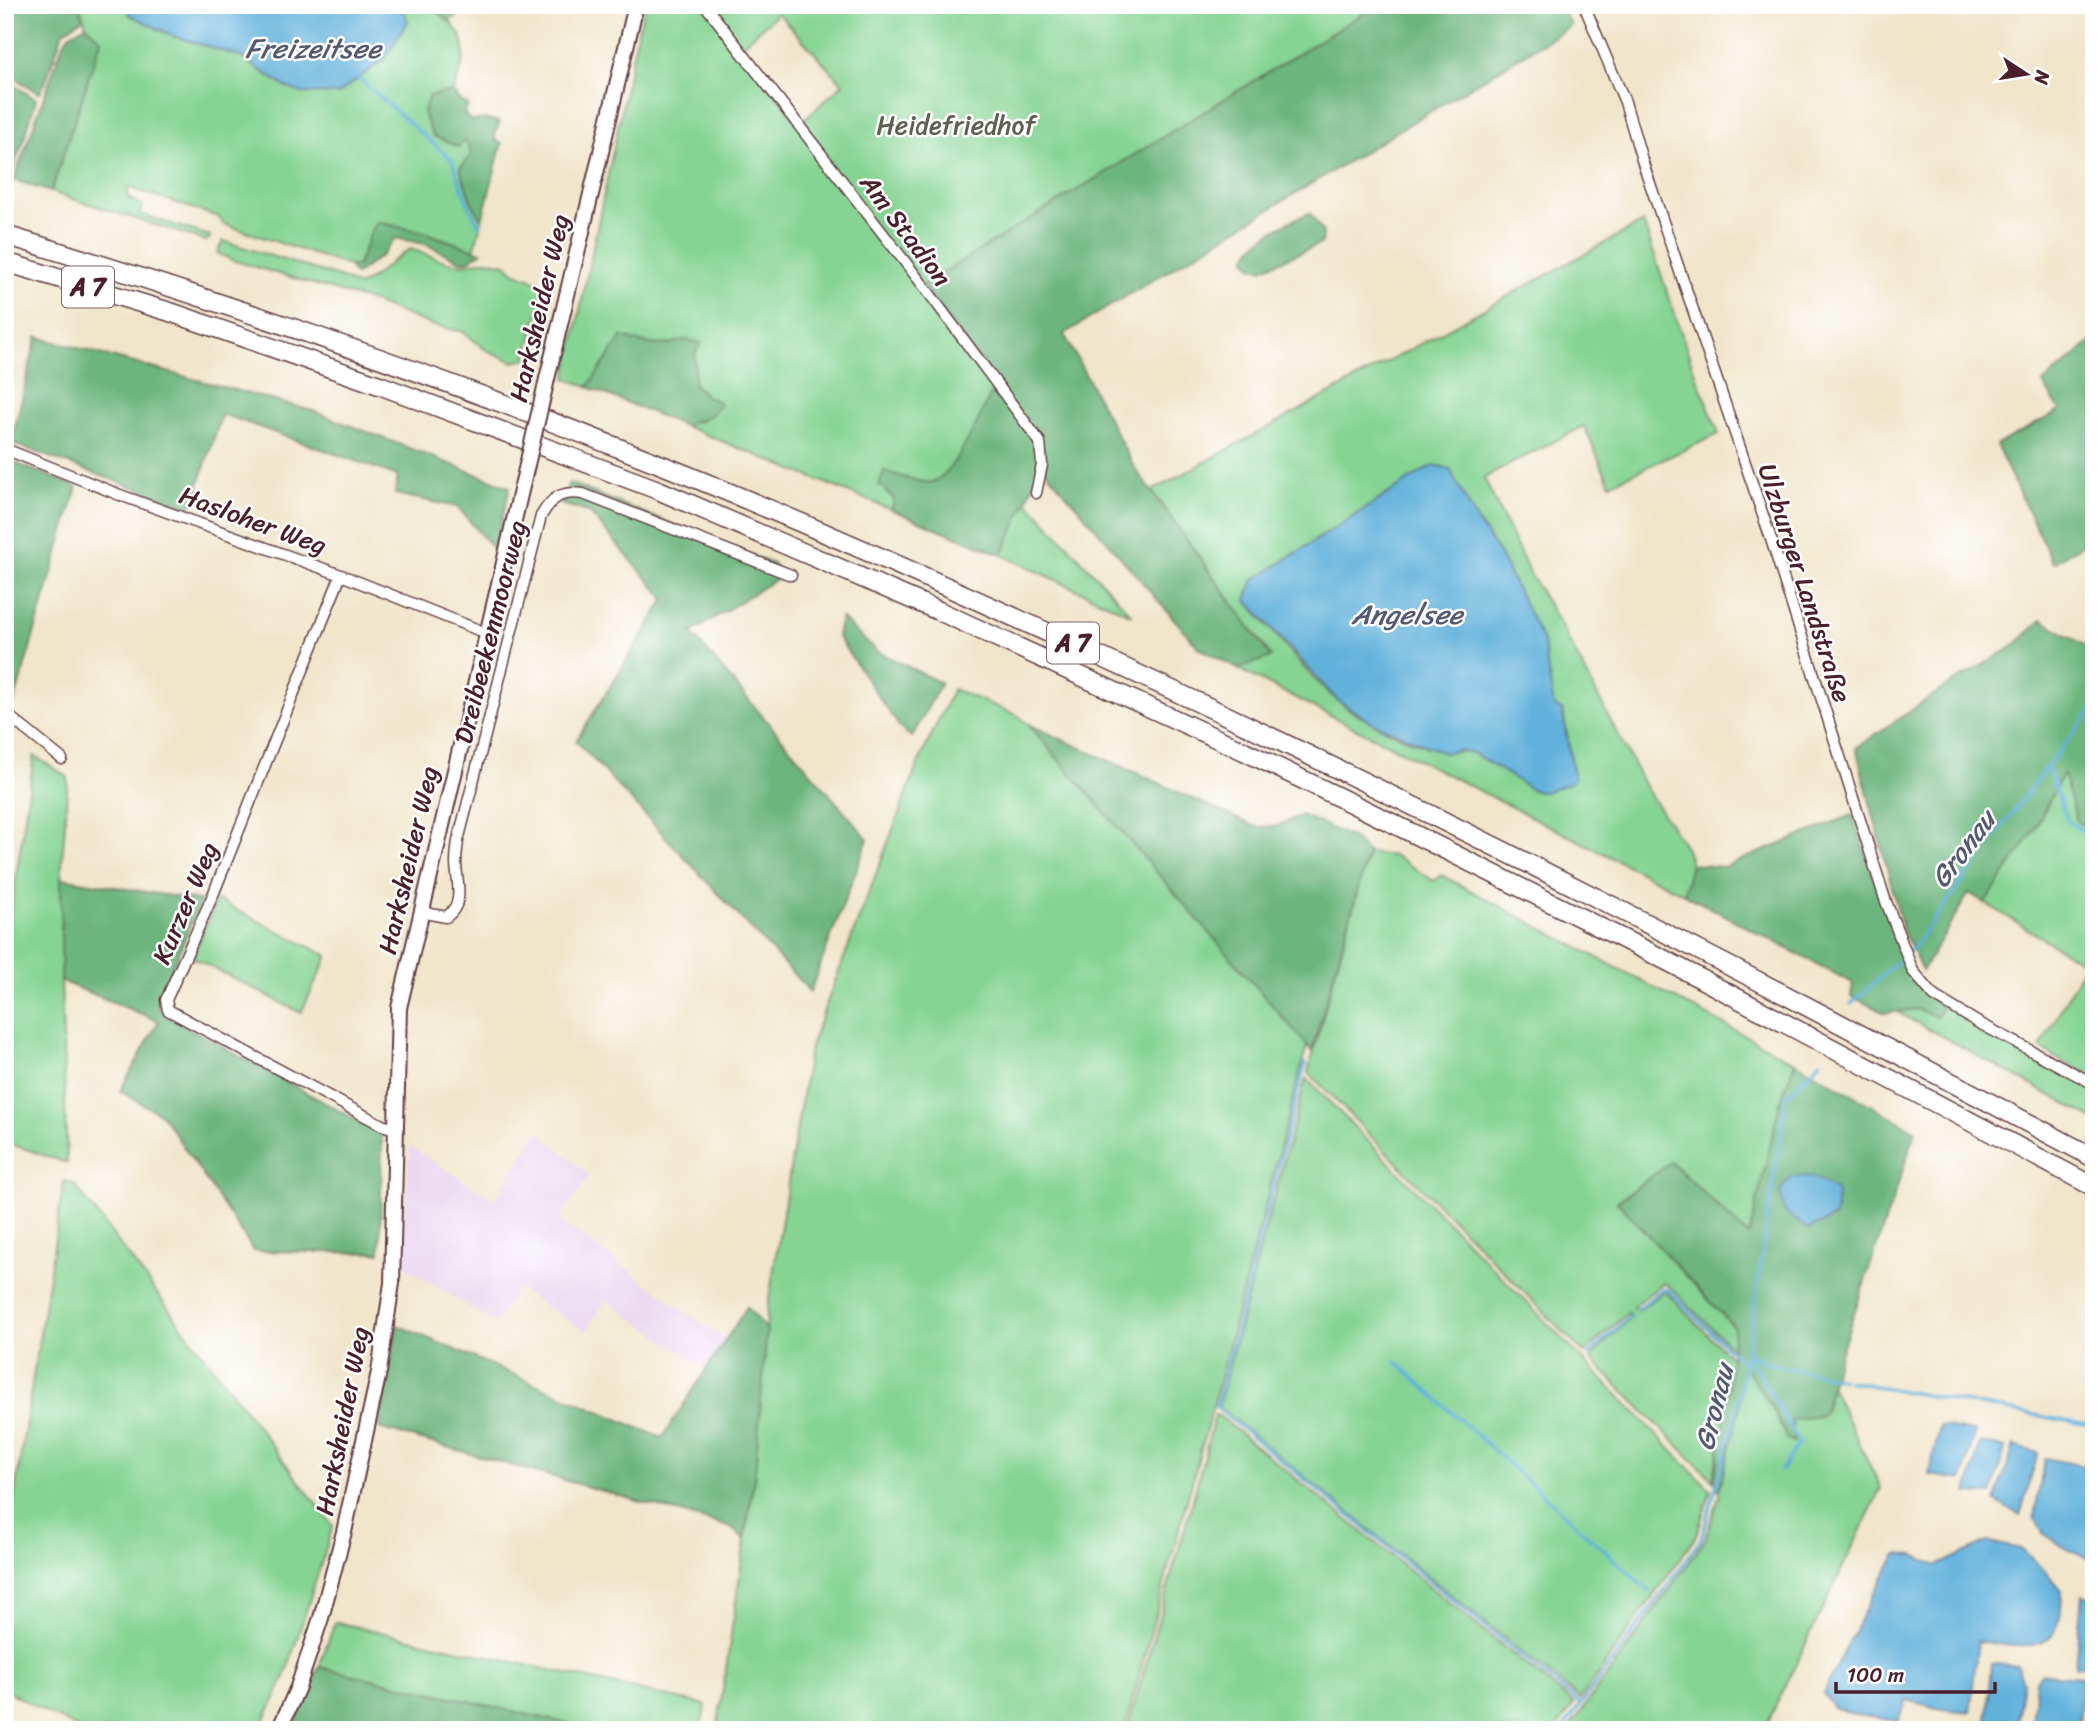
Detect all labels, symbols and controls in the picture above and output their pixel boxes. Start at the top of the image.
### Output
water label: Freizeitsee [245,24,383,73]
north arrow [1990,38,2060,108]
text: N [2024,67,2060,88]
park label: Heidefriedhof [876,102,1038,148]
street label: Am Stadion [847,163,964,297]
street label: Harksheider Weg [495,209,583,407]
road number: A 7 [62,266,114,308]
street label: Ulzburger Landstraße [1745,457,1865,709]
street label: Hasloher Weg [173,472,333,568]
street label: Dreibeekenmoorweg [440,515,540,749]
water label: Angelsee [1351,590,1465,639]
road number: A 7 [1047,622,1099,664]
street label: Harksheider Weg [364,761,452,959]
water label: Gronau [1917,797,2011,899]
street label: Kurzer Weg [139,835,231,971]
street label: Harksheider Weg [301,1322,383,1520]
water label: Gronau [1680,1356,1749,1455]
scale bar [1836,1651,1996,1695]
text: 100 m [1847,1656,1904,1694]

